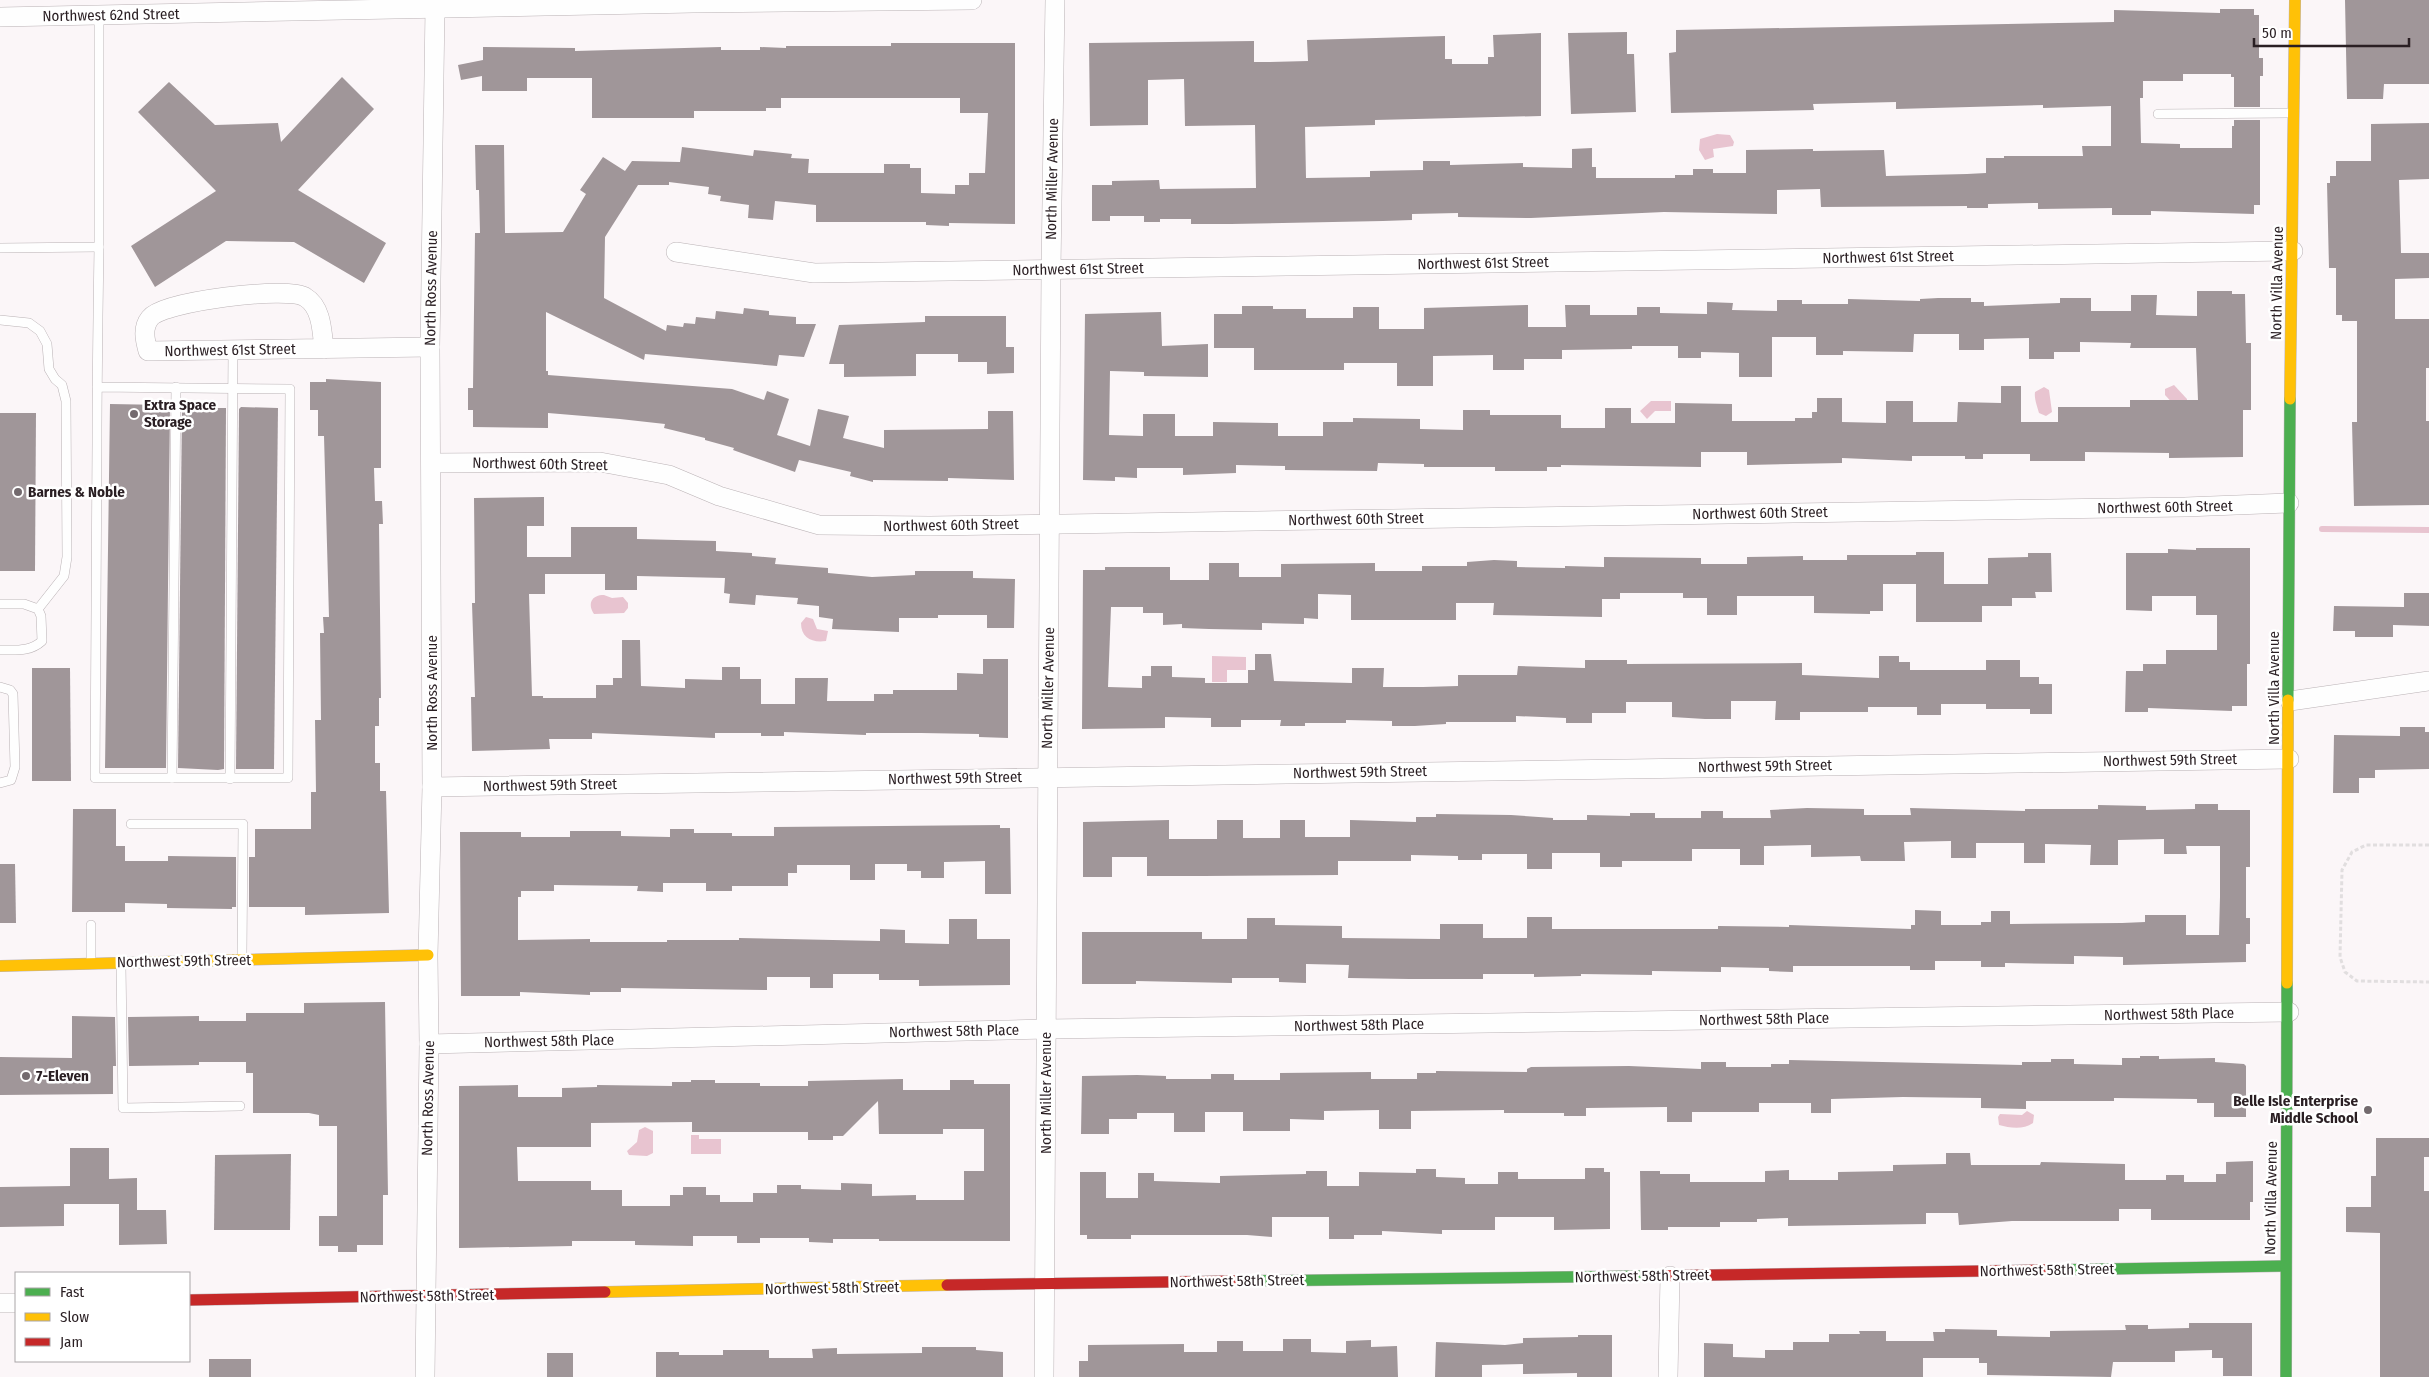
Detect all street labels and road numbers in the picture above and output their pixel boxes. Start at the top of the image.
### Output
street label: Northwest 62nd Street [42,5,180,25]
street label: North Miller Avenue [1042,118,1062,240]
street label: North Villa Avenue [2267,226,2287,340]
street label: North Ross Avenue [421,230,441,346]
street label: Northwest 61st Street [1822,247,1954,267]
street label: Northwest 61st Street [1417,253,1549,273]
street label: Northwest 61st Street [1012,259,1144,279]
street label: Northwest 61st Street [164,340,296,360]
street label: Northwest 60th Street [472,454,608,474]
street label: Northwest 60th Street [2097,497,2233,517]
street label: Northwest 60th Street [1692,503,1828,523]
street label: Northwest 60th Street [1288,509,1424,529]
street label: Northwest 60th Street [883,515,1019,535]
street label: North Miller Avenue [1038,627,1058,749]
street label: North Villa Avenue [2265,631,2283,745]
street label: North Ross Avenue [423,635,441,751]
street label: Northwest 59th Street [2103,750,2237,770]
street label: Northwest 59th Street [1698,756,1832,776]
street label: Northwest 59th Street [1293,762,1427,782]
street label: Northwest 59th Street [888,768,1022,788]
street label: Northwest 59th Street [483,775,617,795]
street label: Northwest 59th Street [117,951,251,971]
street label: Northwest 58th Place [2104,1004,2234,1024]
street label: Northwest 58th Place [1699,1009,1829,1029]
street label: Northwest 58th Place [1294,1015,1424,1035]
street label: Northwest 58th Place [889,1021,1019,1041]
street label: Northwest 58th Place [484,1031,614,1051]
street label: North Miller Avenue [1037,1032,1055,1154]
street label: North Ross Avenue [418,1040,438,1156]
street label: North Villa Avenue [2261,1141,2281,1255]
street label: Northwest 58th Street [1979,1260,2115,1280]
street label: Northwest 58th Street [1574,1266,1710,1286]
street label: Northwest 58th Street [1169,1271,1305,1291]
street label: Northwest 58th Street [764,1278,900,1298]
street label: Northwest 58th Street [359,1286,495,1306]

